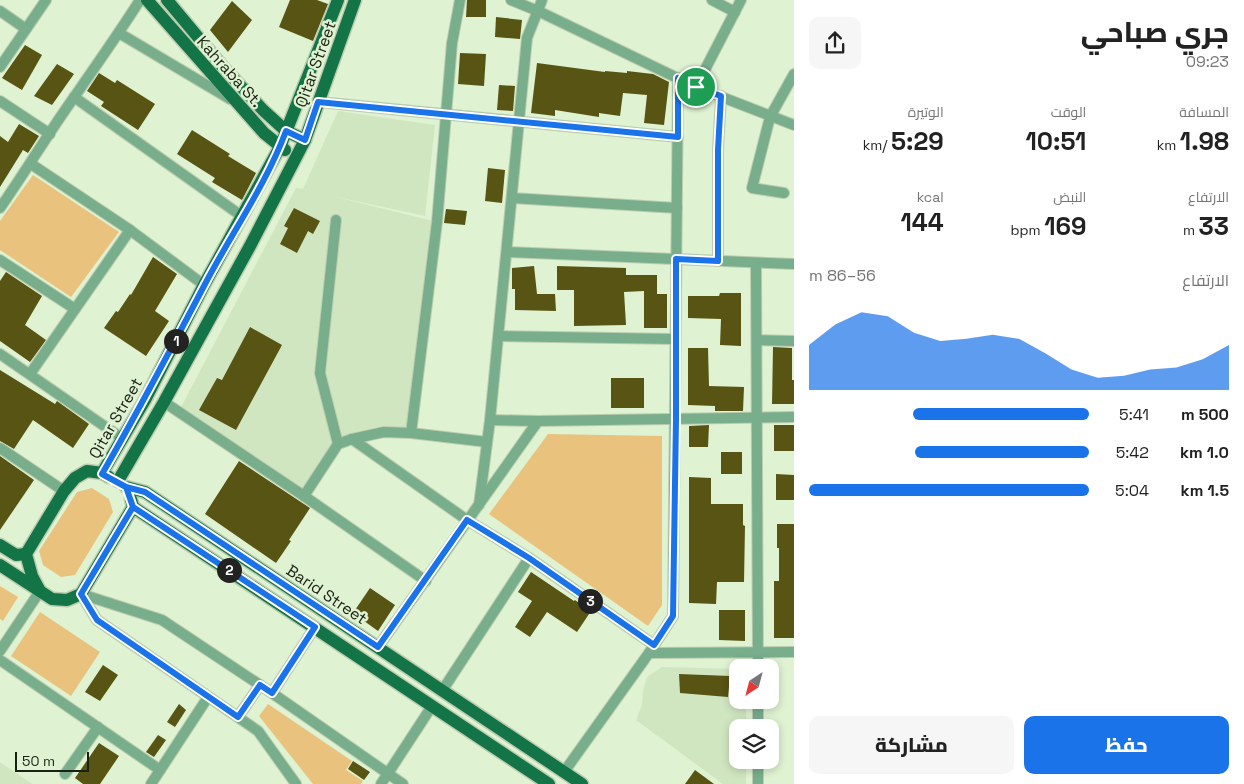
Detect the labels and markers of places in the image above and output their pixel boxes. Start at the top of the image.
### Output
pin [675,66,717,108]
pin: 1 [164,328,188,354]
pin: 2 [216,558,242,582]
pin: 3 [578,588,602,614]

